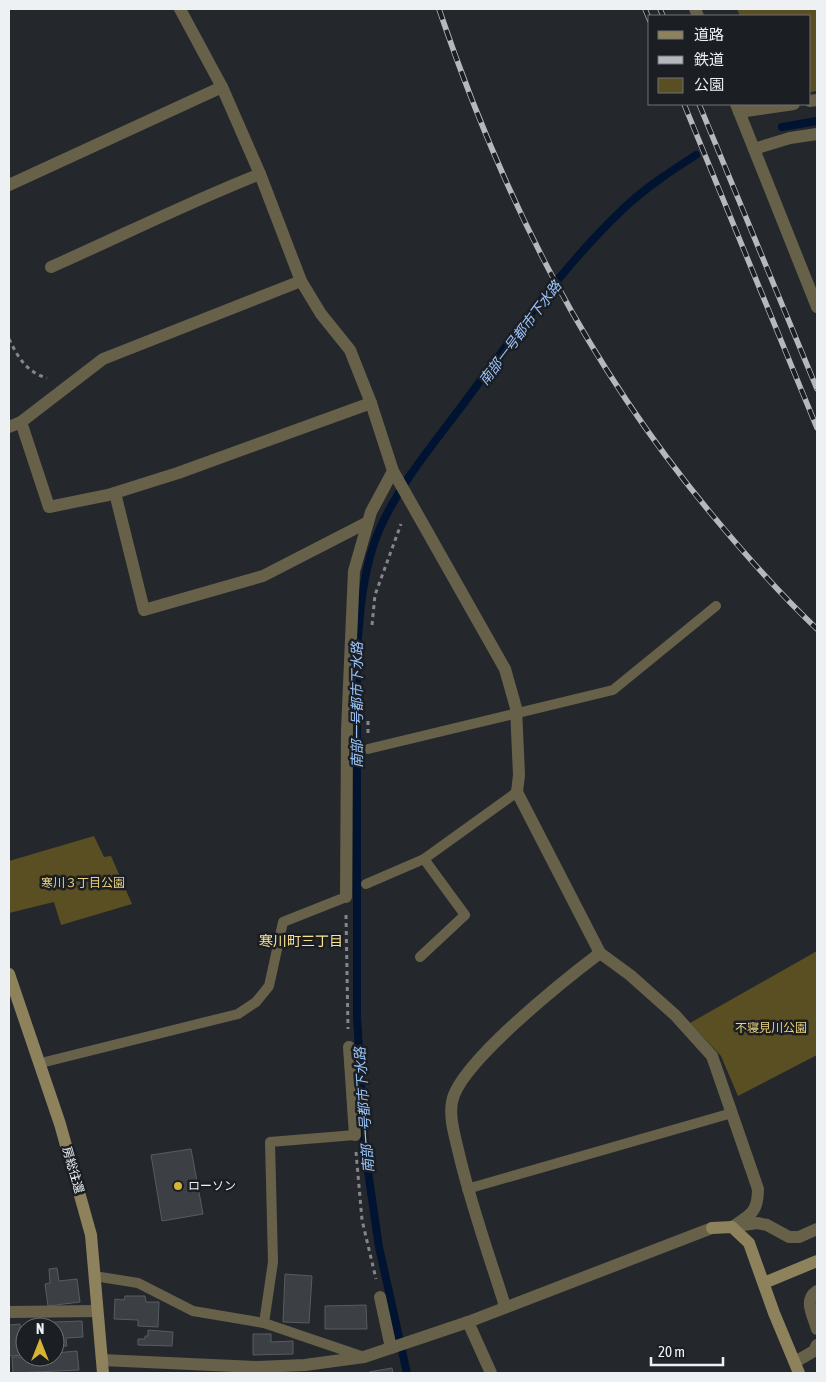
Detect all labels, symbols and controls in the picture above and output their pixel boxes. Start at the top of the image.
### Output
legend [648,15,811,105]
text: 道路 [694,26,724,43]
text: 鉄道 [694,51,724,68]
text: 公園 [694,76,724,93]
water label: 南部一号都市下水路 [476,277,565,388]
water label: 南部一号都市下水路 [349,641,365,768]
park label: 寒川３丁目公園 [41,876,125,890]
district label: 寒川町三丁目 [259,933,343,949]
park label: 不寝見川公園 [735,1021,807,1035]
water label: 南部一号都市下水路 [352,1046,376,1173]
street label: 房総往還 [60,1145,86,1195]
place label: ローソン [188,1179,236,1193]
marker: ローソン [172,1180,184,1192]
north arrow [15,1317,65,1367]
text: N [36,1321,44,1337]
scale bar [651,1334,724,1366]
text: 20 m [658,1343,685,1360]

